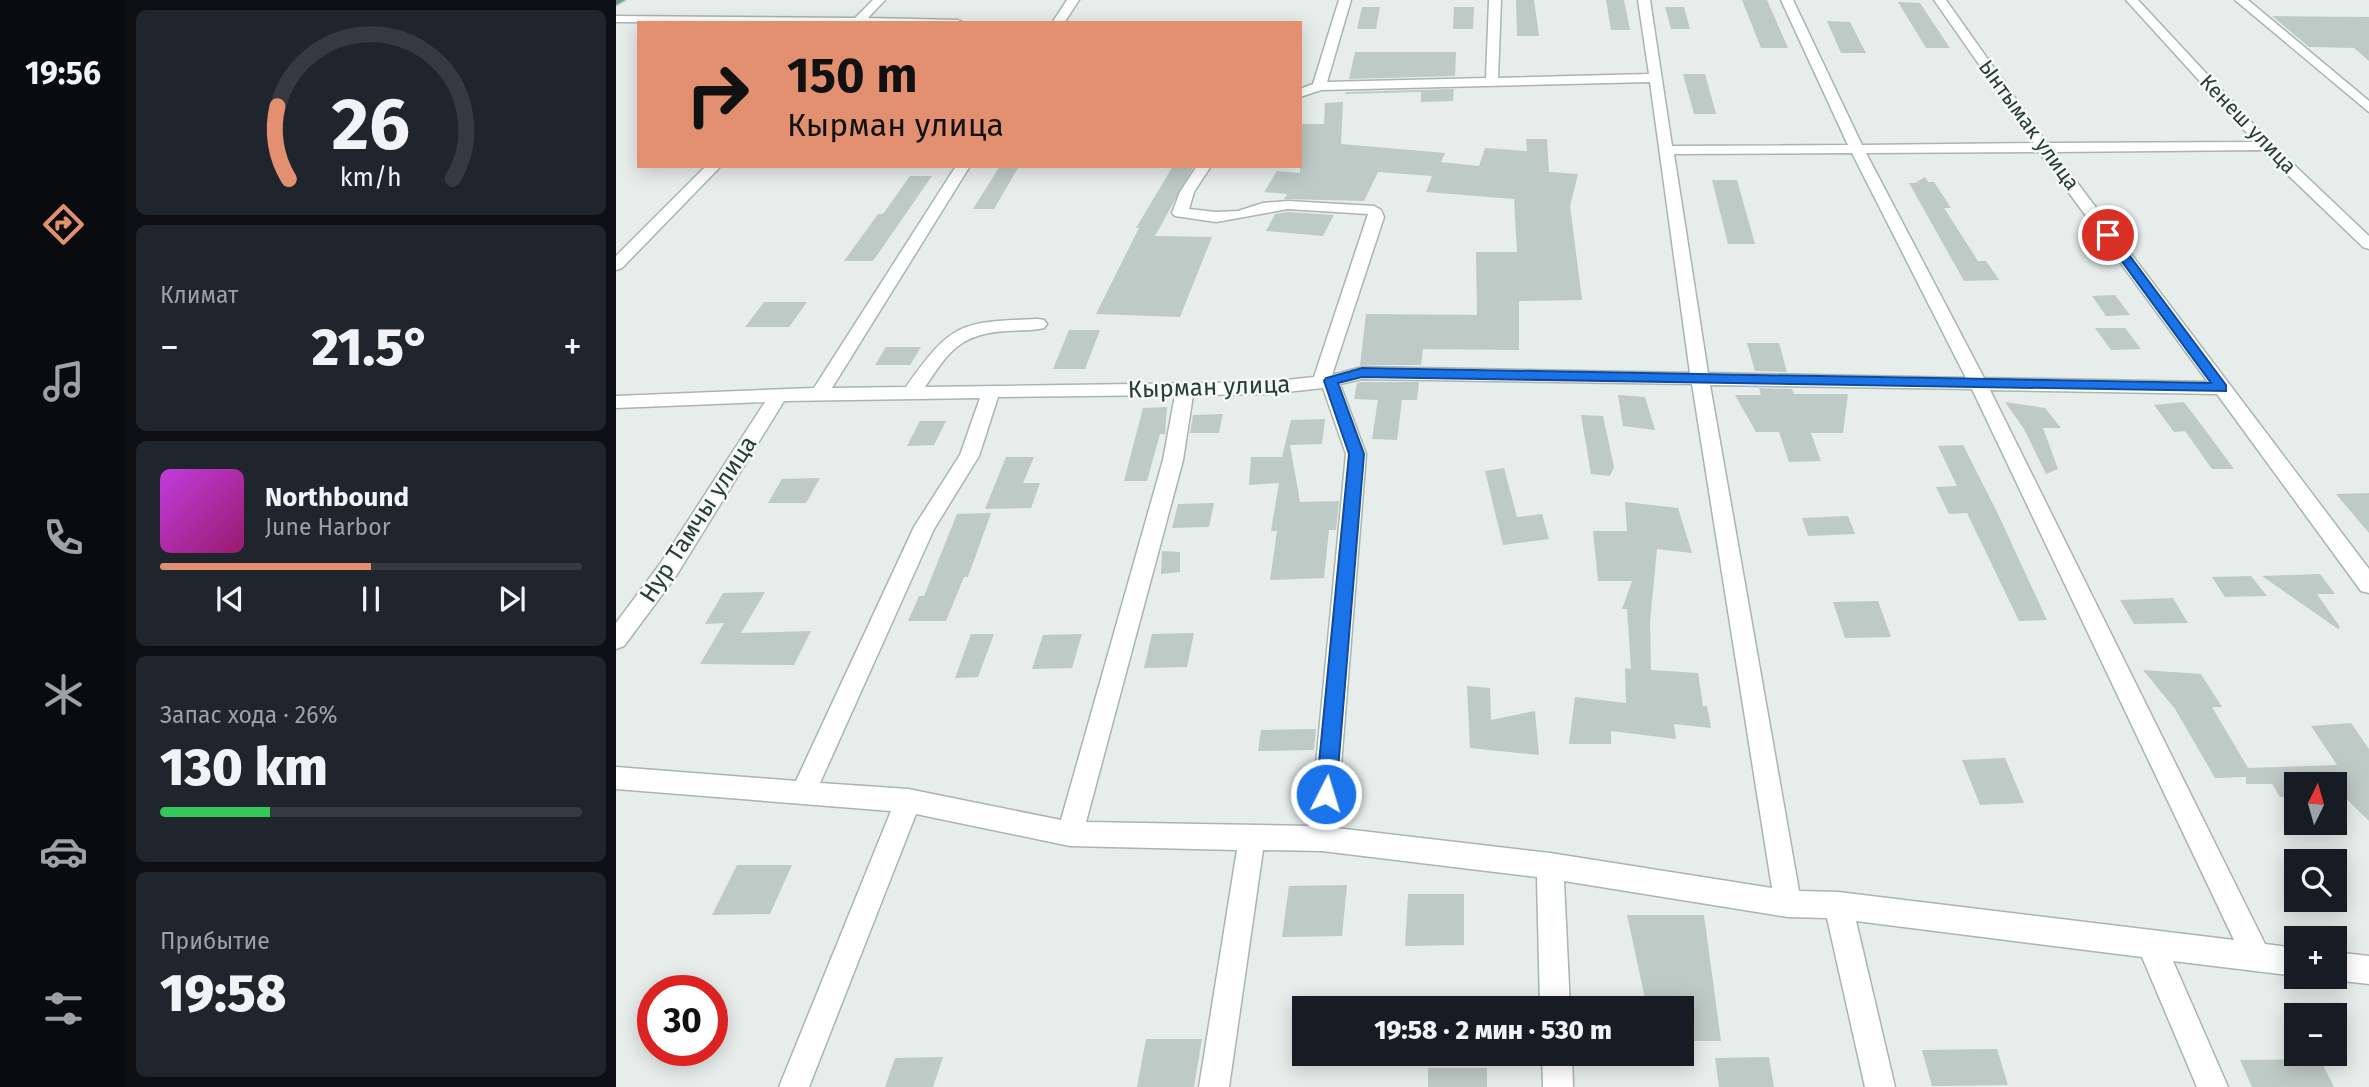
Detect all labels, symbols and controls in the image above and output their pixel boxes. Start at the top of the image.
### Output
text: 150 m [787,46,918,105]
icon: right [672,49,763,140]
text: 19:56 [25,54,101,92]
street label: Ынтымак улица [1973,55,2085,195]
street label: Кенеш улица [2194,69,2302,179]
text: 26 [332,81,410,168]
text: Кырман улица [787,106,1004,144]
text: km/h [340,163,402,193]
icon: directions [39,200,88,249]
pin [2078,205,2138,265]
icon: arrive [2089,216,2127,254]
text: Климат [160,281,238,309]
text: 21.5° [312,316,430,379]
text: − [160,324,179,370]
text: + [563,324,582,370]
icon: music [39,357,88,406]
street label: Кырман улица [1127,370,1291,404]
street label: Нур Тамчы улица [634,430,762,608]
text: Northbound [265,482,409,513]
icon: phone [39,513,88,562]
text: June Harbor [265,513,391,541]
icon: previous [211,580,249,618]
icon: pause [352,580,390,618]
icon: next [493,580,531,618]
icon: climate [39,670,88,719]
text: Запас хода · 26% [160,701,338,729]
text: 130 km [160,736,328,799]
position arrow [1289,757,1363,831]
north arrow [2284,772,2347,835]
map controls [2284,772,2347,1066]
icon: car [39,827,88,876]
button: search [2284,849,2347,912]
button: + [2284,926,2347,989]
text: Прибытие [160,927,270,955]
text: 19:58 [160,962,286,1025]
speed limit sign: 30 [637,975,728,1066]
icon: filters [39,984,88,1033]
button: − [2284,1003,2347,1066]
text: 19:58 · 2 мин · 530 m [1374,1015,1612,1046]

